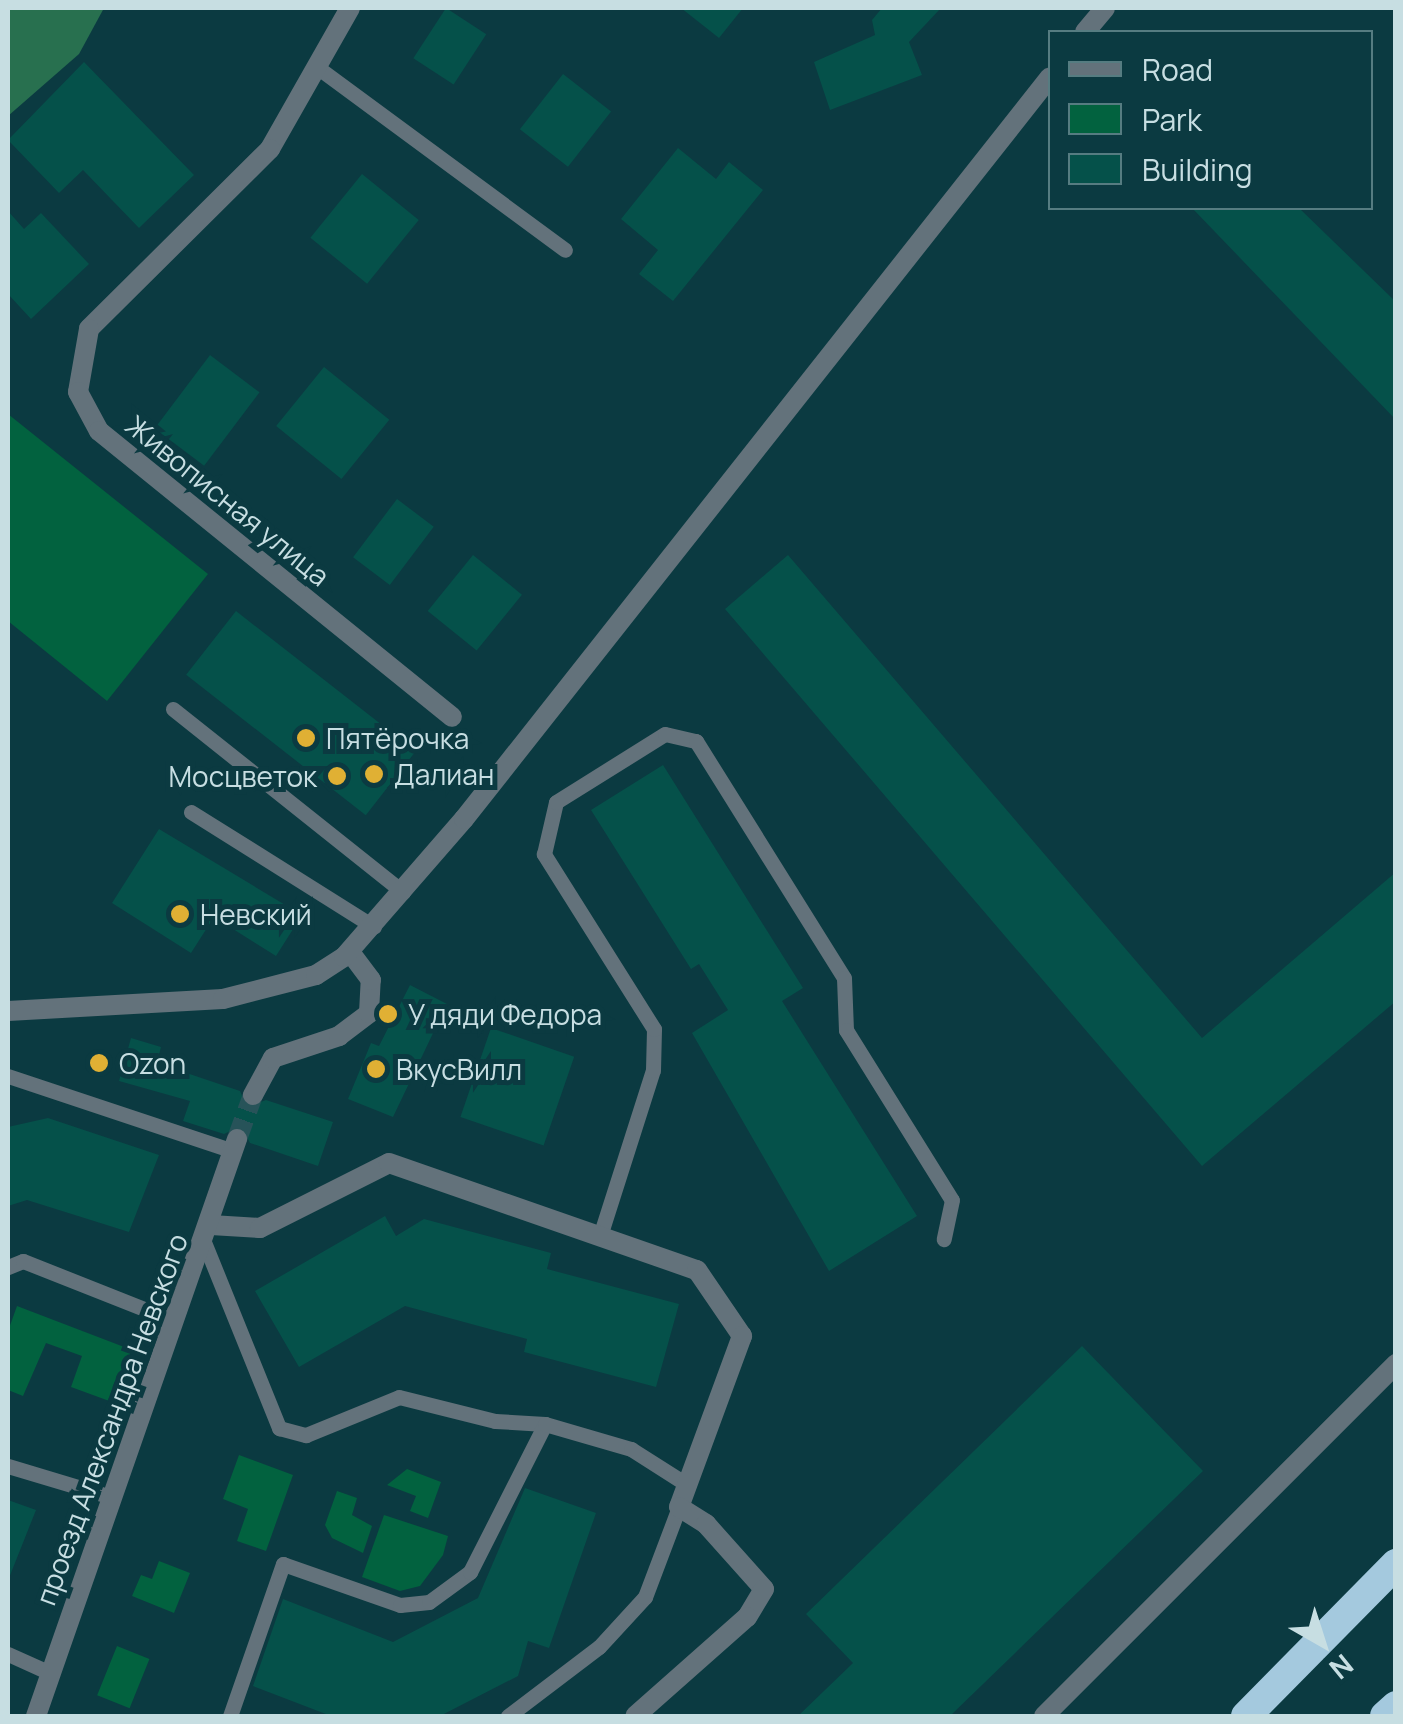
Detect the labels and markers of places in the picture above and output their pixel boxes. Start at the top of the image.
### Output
place label: Пятёрочка [326,721,469,755]
marker: Пятёрочка [295,727,317,749]
place label: Далиан [394,757,494,791]
place label: Мосцветок [169,759,317,793]
marker: Далиан [363,763,385,785]
marker: Мосцветок [326,765,348,787]
place label: Невский [200,897,312,931]
marker: Невский [169,903,191,925]
place label: У дяди Федора [408,997,603,1031]
marker: У дяди Федора [377,1003,399,1025]
place label: Ozon [119,1046,186,1080]
marker: Ozon [88,1052,110,1074]
place label: ВкусВилл [396,1052,522,1086]
marker: ВкусВилл [365,1058,387,1080]

